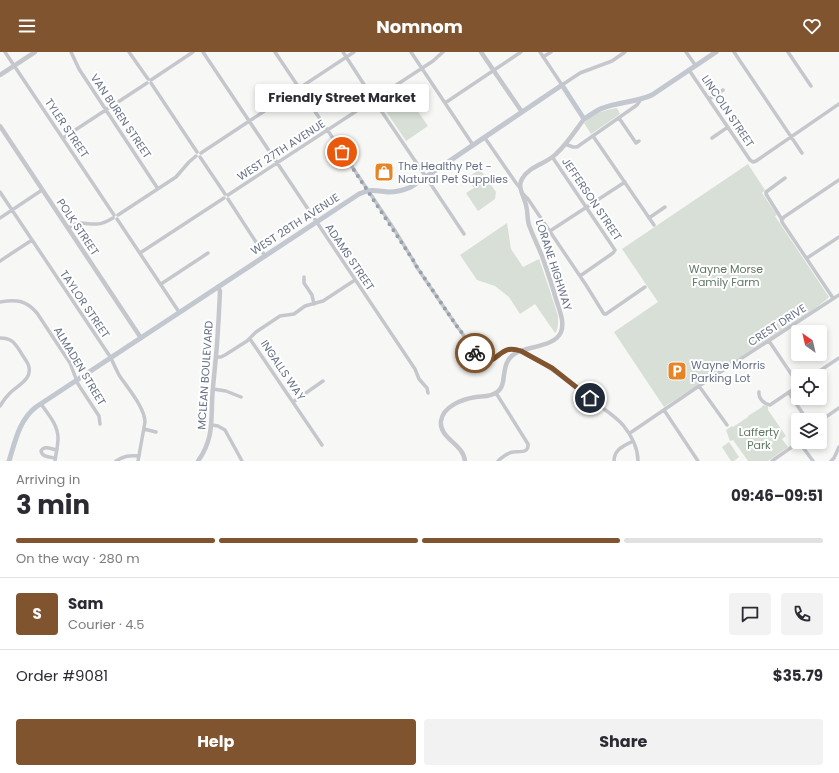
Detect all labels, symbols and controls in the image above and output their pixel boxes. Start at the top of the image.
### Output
text: Nomnom [376,14,463,39]
icon: menu [16,15,38,37]
icon: heart [801,15,823,37]
street label: VAN BUREN STREET [87,70,155,162]
street label: LINCOLN STREET [698,72,758,150]
callout: Friendly Street Market [255,84,429,112]
text: Friendly Street Market [268,88,416,107]
street label: TYLER STREET [41,95,93,161]
street label: WEST 27TH AVENUE [234,116,328,184]
pin [325,135,359,169]
icon: bag [331,141,353,163]
street label: JEFFERSON STREET [558,154,626,244]
place label: The Healthy Pet - Natural Pet Supplies [398,158,508,187]
shop icon: The Healthy Pet - Natural Pet Supplies [373,161,395,183]
street label: WEST 28TH AVENUE [248,189,342,259]
street label: POLK STREET [53,195,103,259]
street label: LORANE HIGHWAY [532,217,576,313]
street label: ADAMS STREET [322,220,378,294]
park label: Wayne Morse Family Farm [689,261,763,290]
street label: TAYLOR STREET [56,267,114,341]
street label: CREST DRIVE [745,300,809,350]
street label: MCLEAN BOULEVARD [193,320,217,430]
street label: ALMADEN STREET [50,324,110,409]
north arrow [791,325,827,361]
map controls [791,325,827,449]
courier [455,333,495,373]
street label: INGALLS WAY [257,337,309,404]
icon: bike [464,342,486,364]
place label: Wayne Morris Parking Lot [691,357,766,386]
parking icon: Wayne Morris Parking Lot [666,360,688,382]
button: locate [791,369,827,405]
pin [573,381,607,415]
icon: home [579,387,601,409]
button: layers [791,413,827,449]
park label: Lafferty Park [739,424,780,453]
text: Arriving in [16,470,80,489]
text: 09:46–09:51 [731,485,823,506]
text: 3 min [16,487,90,523]
text: On the way · 280 m [16,549,140,568]
text: Sam [68,593,103,614]
button: chat [729,593,771,635]
button: phone [781,593,823,635]
text: S [32,603,42,624]
text: Courier · 4.5 [68,615,144,634]
text: Order #9081 [16,665,108,686]
text: $35.79 [773,665,823,686]
button: Help [16,719,416,765]
button: Share [424,719,823,765]

